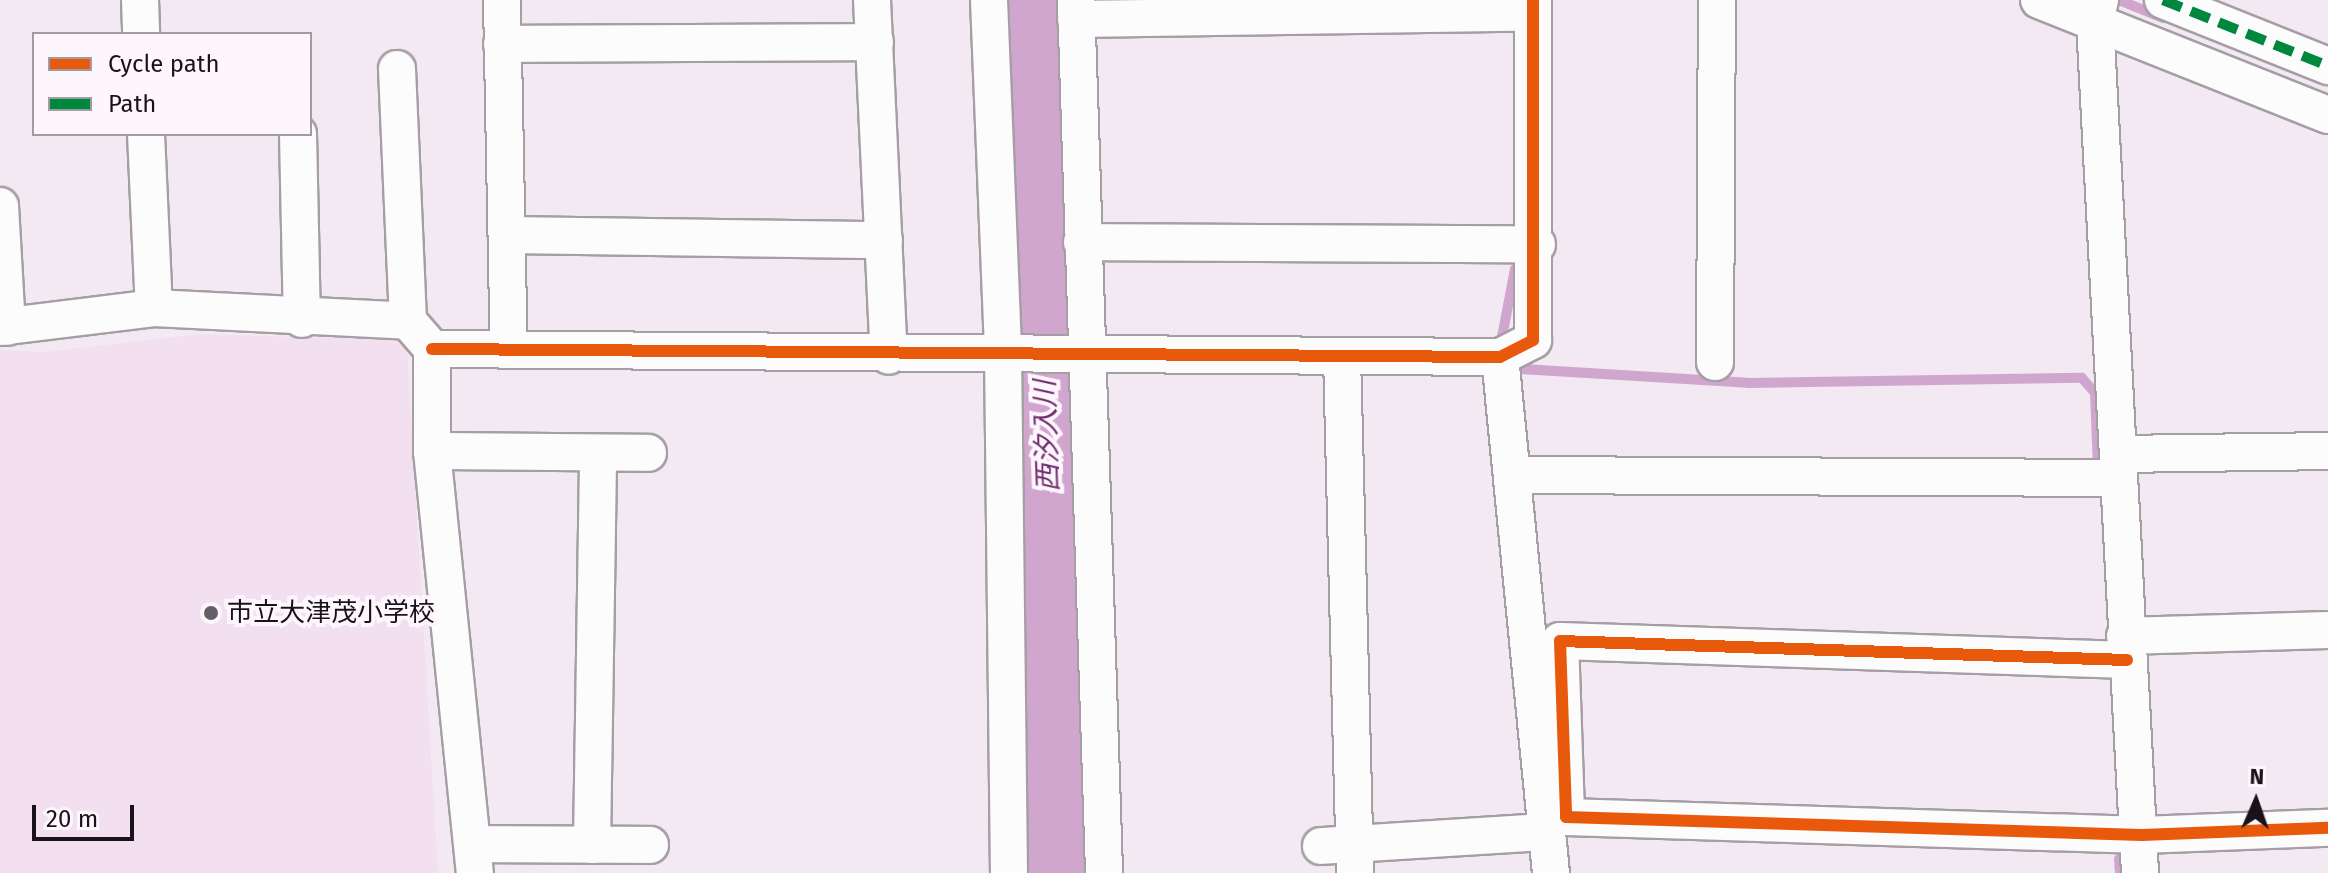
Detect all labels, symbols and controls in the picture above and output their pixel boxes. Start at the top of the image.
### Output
legend [32,32,312,136]
text: Cycle path [108,50,220,78]
text: Path [108,90,156,118]
water label: 西汐入川 [1028,379,1066,493]
place label: 市立大津茂小学校 [227,597,435,629]
marker: 市立大津茂小学校 [202,604,220,622]
north arrow [2216,761,2296,841]
text: N [2249,763,2265,790]
scale bar [36,789,138,839]
text: 20 m [46,805,98,833]

